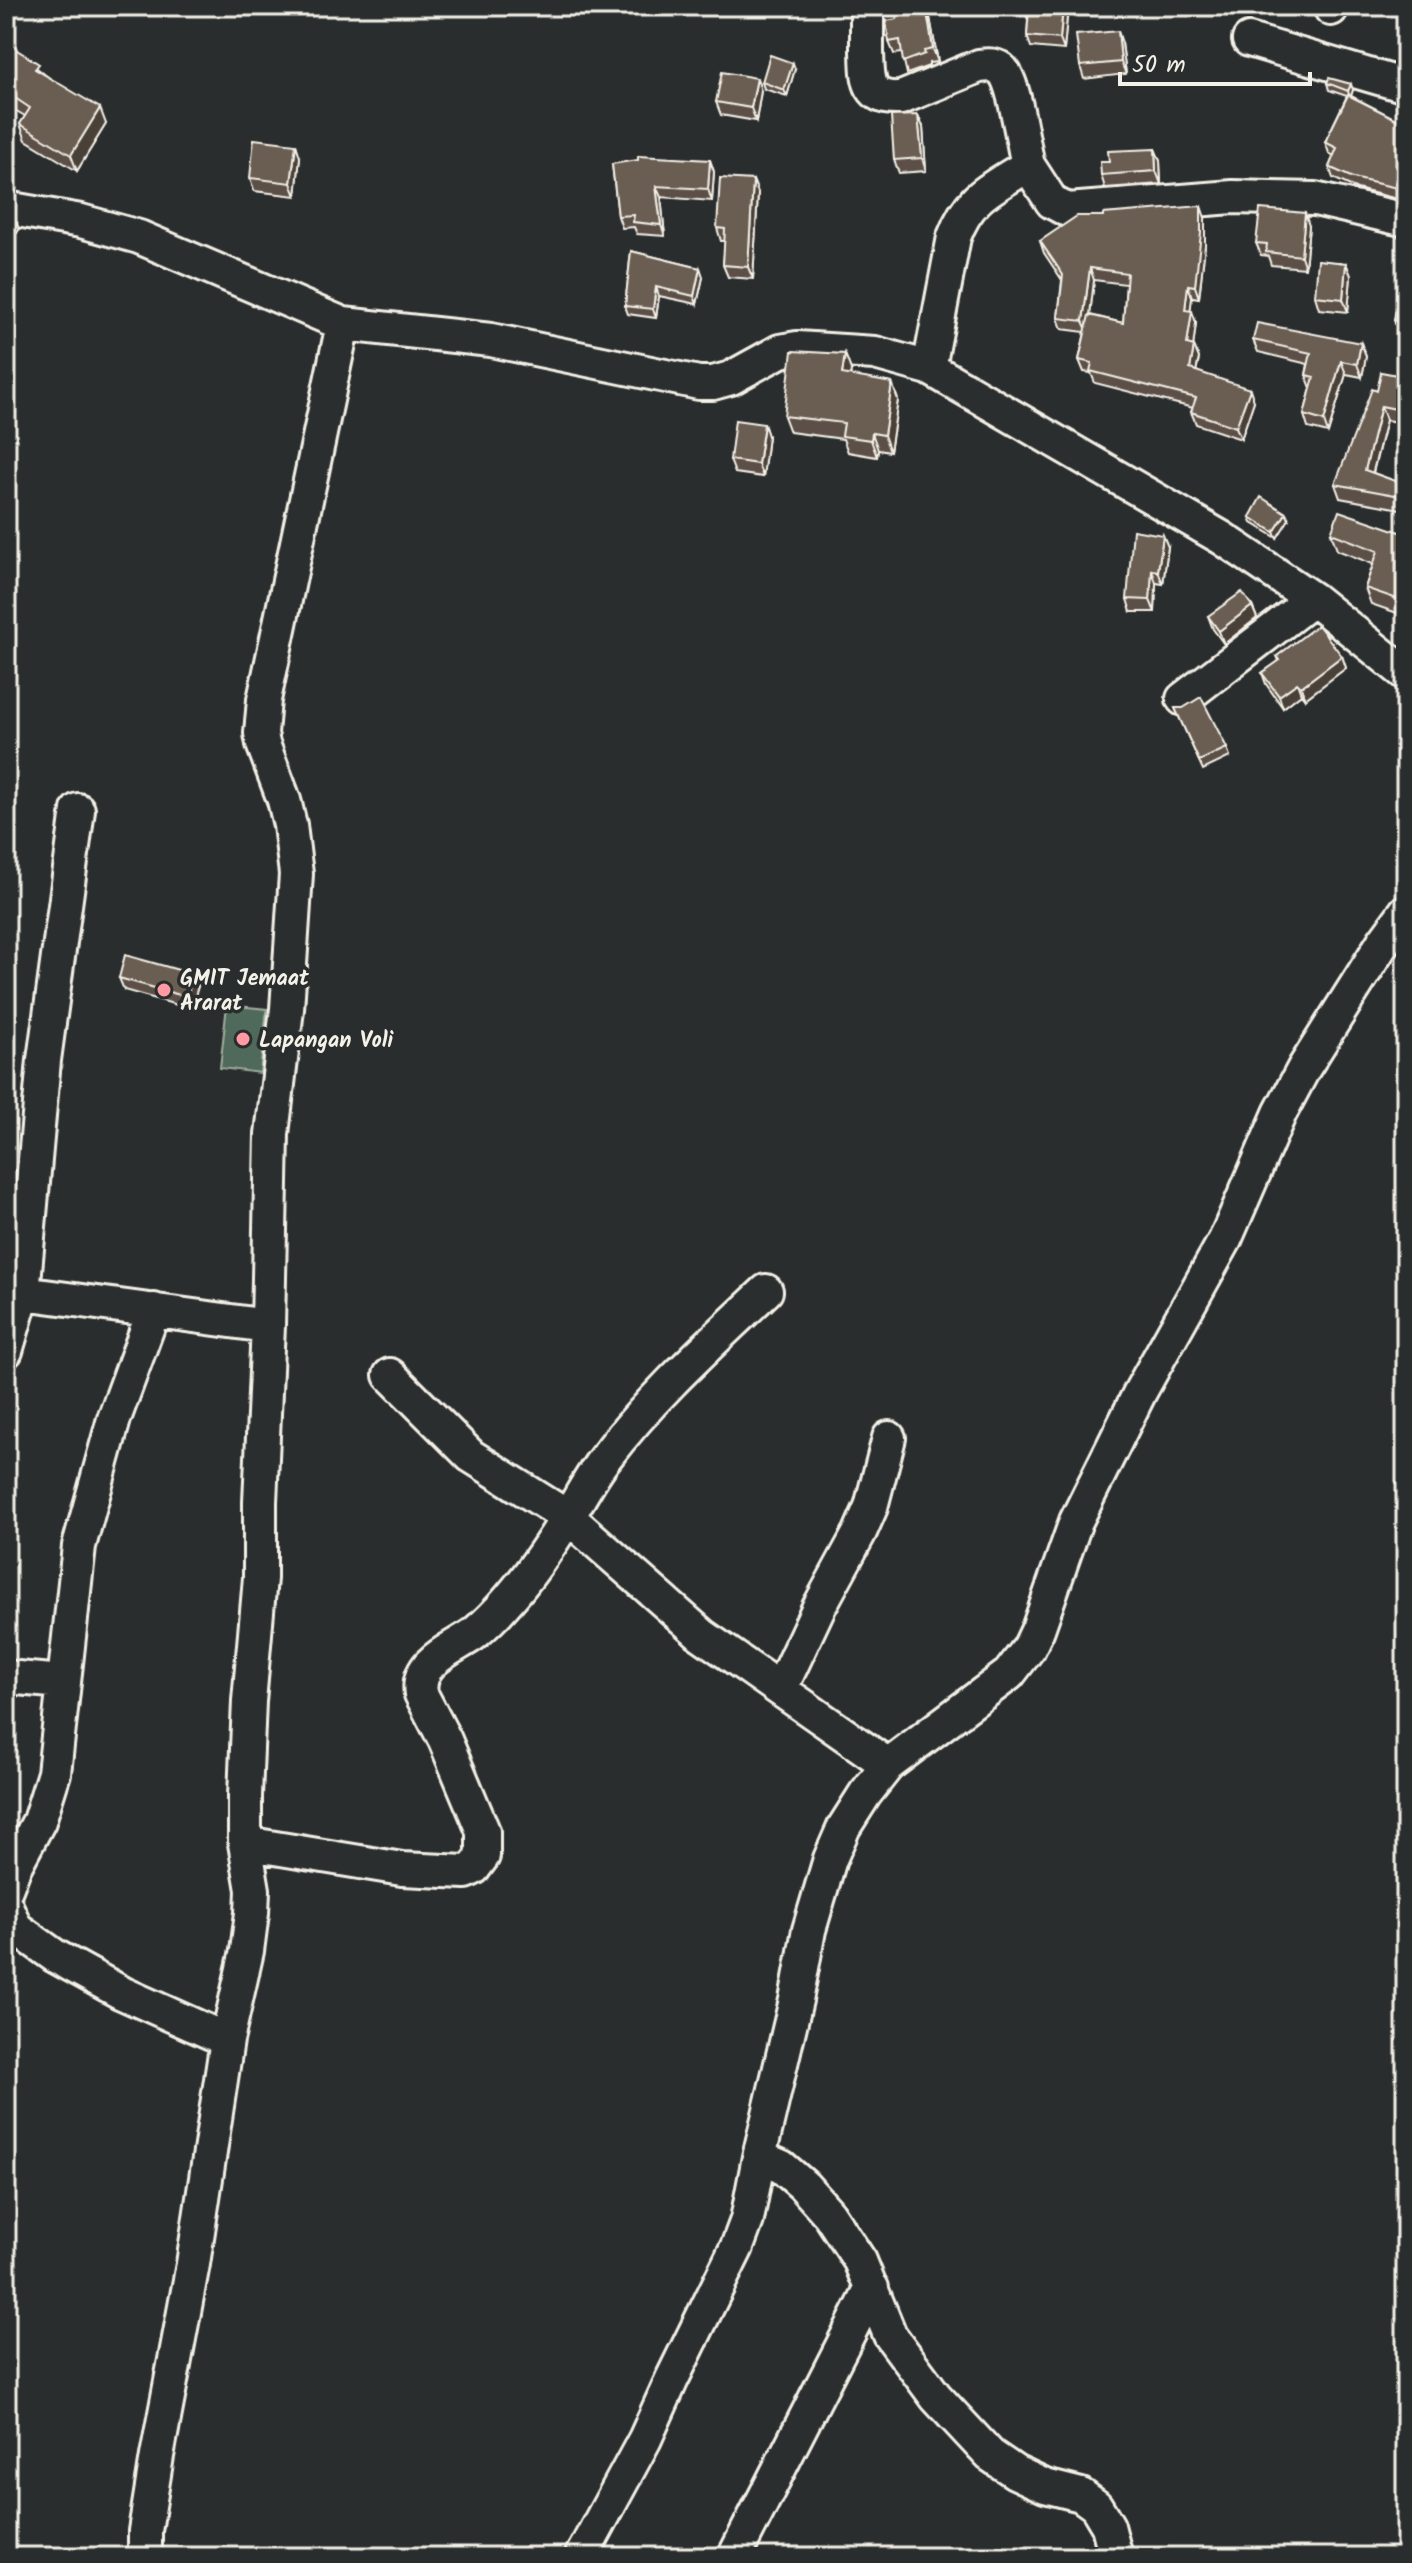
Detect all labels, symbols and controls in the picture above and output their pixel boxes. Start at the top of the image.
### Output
scale bar [1120,36,1310,86]
text: 50 m [1132,46,1186,85]
place label: GMIT Jemaat Ararat [180,962,310,1022]
marker: GMIT Jemaat Ararat [155,981,173,999]
place label: Lapangan Voli [259,1024,395,1059]
marker: Lapangan Voli [234,1030,252,1048]

